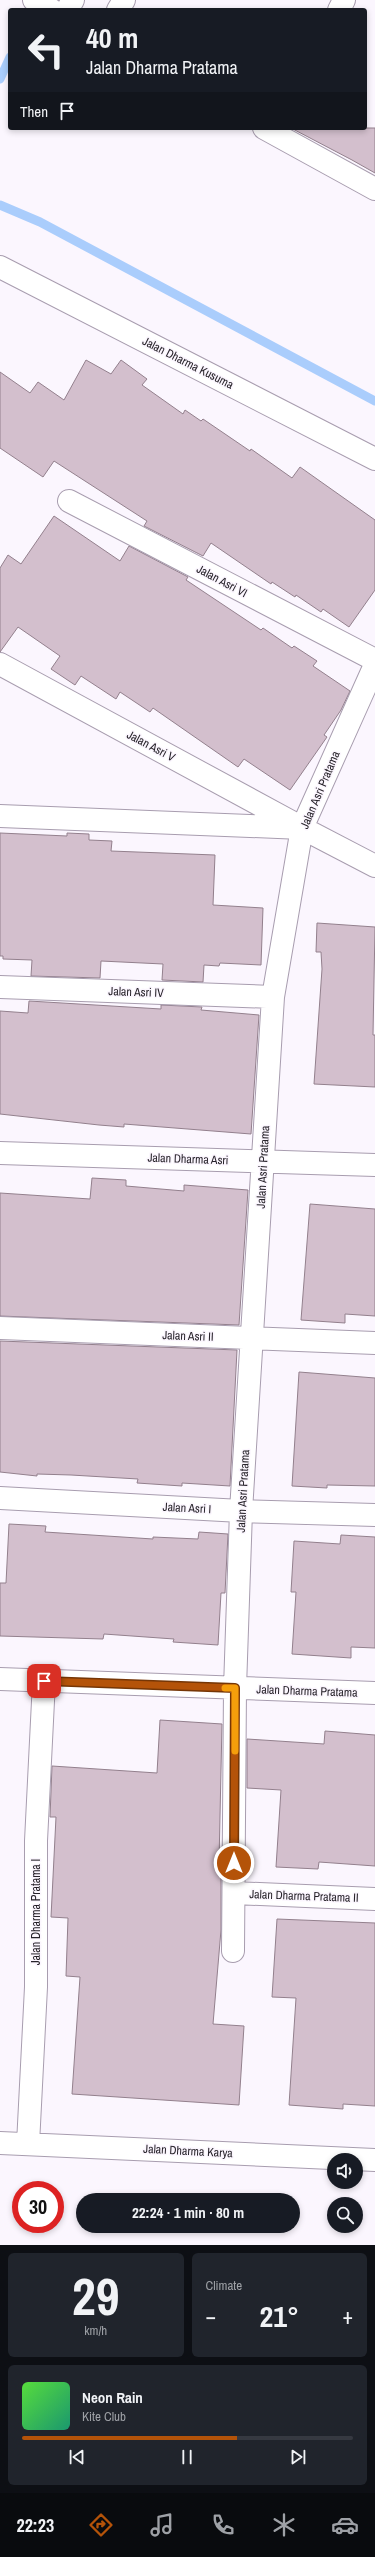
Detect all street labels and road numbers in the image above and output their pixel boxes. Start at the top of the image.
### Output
street label: Jalan Dharma Kusuma [140,333,237,393]
street label: Jalan Asri VI [194,561,250,601]
street label: Jalan Asri V [124,727,178,766]
street label: Jalan Asri Pratama [296,748,344,831]
street label: Jalan Asri IV [108,983,164,1001]
street label: Jalan Asri Pratama [253,1125,273,1209]
street label: Jalan Dharma Asri [147,1150,229,1168]
street label: Jalan Asri II [162,1327,214,1345]
street label: Jalan Asri Pratama [233,1449,253,1533]
street label: Jalan Asri I [162,1499,212,1517]
street label: Jalan Dharma Pratama [256,1681,358,1701]
street label: Jalan Dharma Pratama I [28,1859,44,1965]
street label: Jalan Dharma Pratama II [249,1886,359,1906]
street label: Jalan Dharma Karya [143,2141,234,2161]

